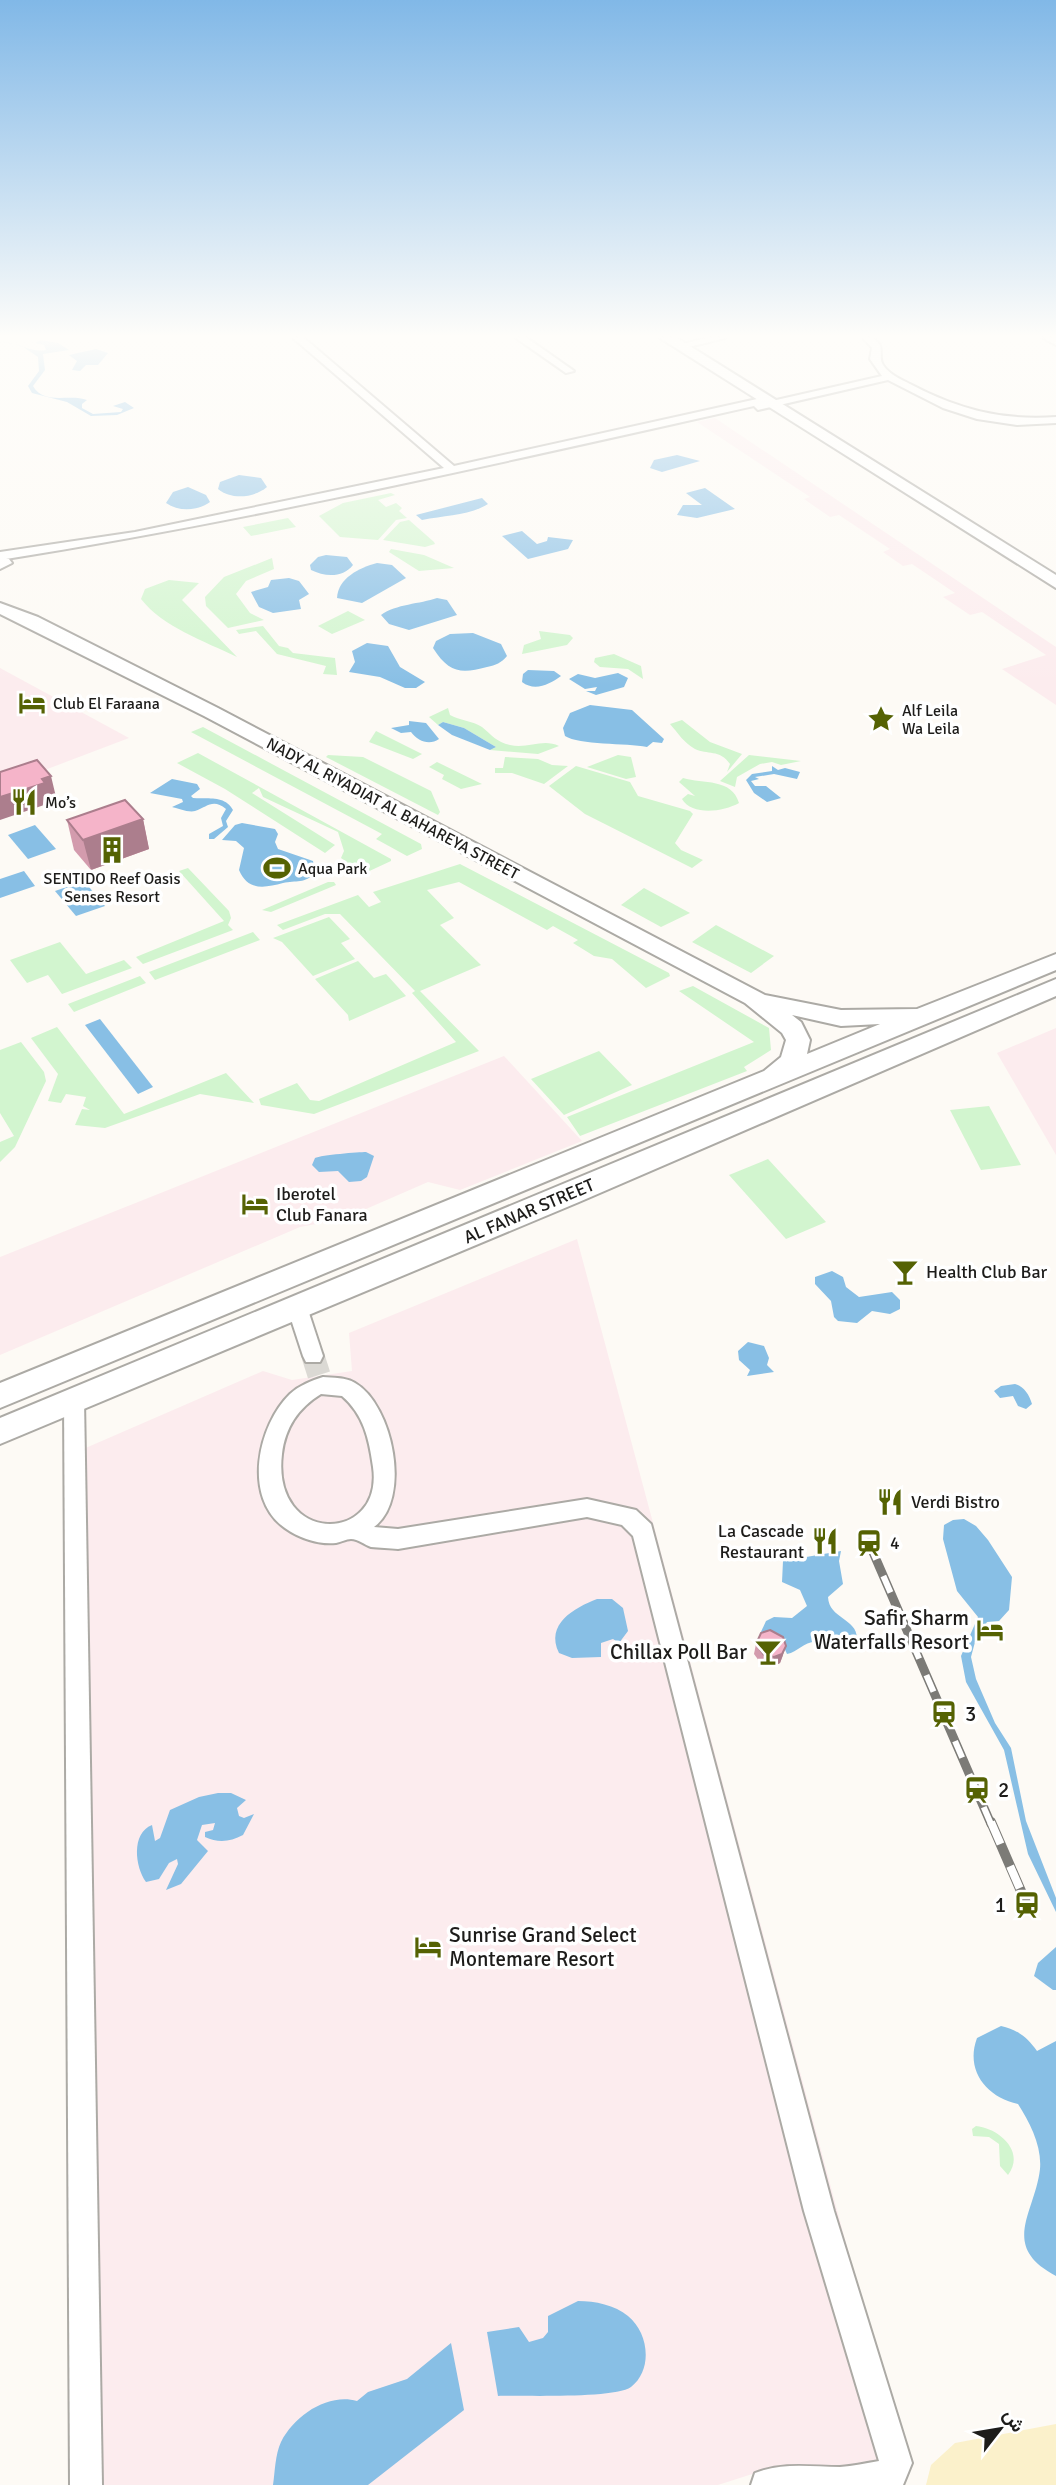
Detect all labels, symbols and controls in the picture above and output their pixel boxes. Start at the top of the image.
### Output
hotel icon: Club El Faraana [17,688,47,718]
place label: Club El Faraana [53,694,160,714]
place label: Alf Leila Wa Leila [902,701,960,739]
place icon: Alf Leila Wa Leila [866,704,896,734]
street label: NADY AL RIYADIAT AL BAHAREYA STREET [263,734,522,884]
restaurant icon: Mo’s [9,787,39,817]
place label: Mo’s [45,793,76,813]
building icon: SENTIDO Reef Oasis Senses Resort [97,835,127,865]
sports icon: Aqua Park [262,853,292,883]
place label: Aqua Park [298,859,367,879]
place label: SENTIDO Reef Oasis Senses Resort [44,869,180,907]
street label: AL FANAR STREET [460,1173,598,1248]
place label: Iberotel Club Fanara [276,1183,368,1226]
hotel icon: Iberotel Club Fanara [240,1189,270,1219]
bar icon: Health Club Bar [890,1257,920,1287]
place label: Health Club Bar [926,1261,1048,1283]
restaurant icon: Verdi Bistro [875,1487,905,1517]
place label: Verdi Bistro [911,1491,1000,1513]
place label: La Cascade Restaurant [718,1520,804,1563]
restaurant icon: La Cascade Restaurant [810,1526,840,1556]
station icon: 4 [854,1528,884,1558]
place label: 4 [890,1532,900,1554]
place label: Safir Sharm Waterfalls Resort [813,1605,969,1655]
hotel icon: Safir Sharm Waterfalls Resort [975,1615,1005,1645]
bar icon: Chillax Poll Bar [753,1637,783,1667]
place label: Chillax Poll Bar [610,1639,747,1665]
station icon: 3 [929,1699,959,1729]
place label: 3 [965,1701,976,1727]
station icon: 2 [962,1775,992,1805]
place label: 2 [998,1777,1009,1803]
station icon: 1 [1012,1890,1042,1920]
place label: 1 [995,1892,1006,1918]
place label: Sunrise Grand Select Montemare Resort [449,1922,637,1972]
hotel icon: Sunrise Grand Select Montemare Resort [413,1932,443,1962]
north arrow [965,2394,1035,2464]
text: ش [998,2405,1030,2437]

